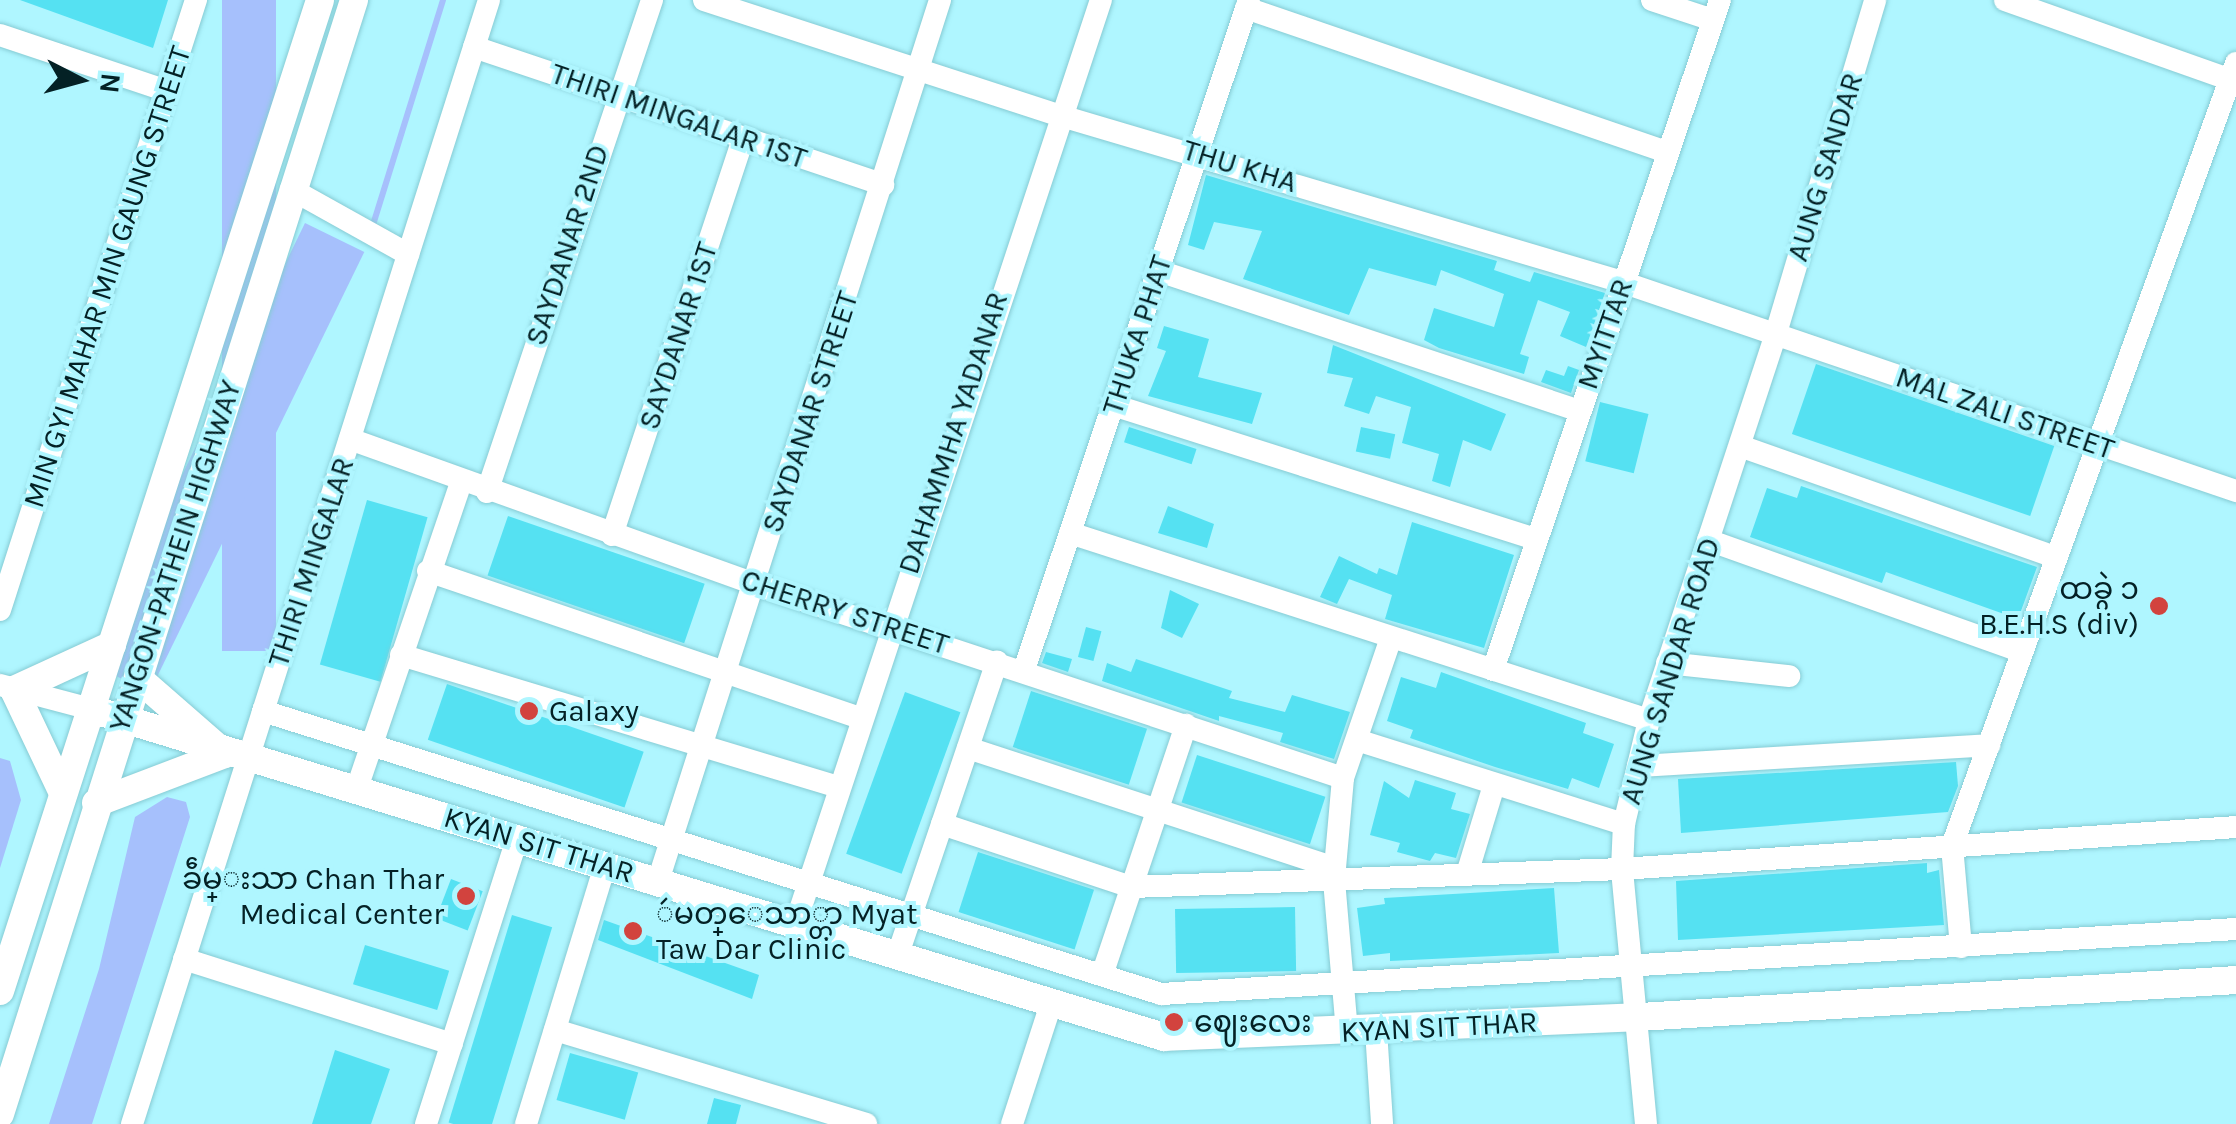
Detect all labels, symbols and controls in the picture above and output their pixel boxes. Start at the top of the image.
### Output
north arrow [30,30,130,130]
street label: MIN GYI MAHAR MIN GAUNG STREET [15,42,199,512]
street label: THIRI MINGALAR 1ST [546,55,812,177]
street label: AUNG SANDAR [1779,68,1871,266]
street label: THU KHA [1179,132,1301,200]
street label: SAYDANAR 2ND [518,140,616,350]
street label: SAYDANAR 1ST [631,238,725,434]
street label: THUKA PHAT [1094,251,1180,419]
street label: MYITTAR [1569,274,1641,394]
street label: SAYDANAR STREET [754,287,866,537]
street label: DAHAMMHA YADANAR [890,287,1016,579]
street label: MAL ZALI STREET [1891,359,2119,467]
street label: YANGON-PATHEIN HIGHWAY [101,376,249,736]
street label: THIRI MINGALAR [260,453,362,671]
street label: AUNG SANDAR ROAD [1612,533,1728,809]
street label: CHERRY STREET [737,562,953,662]
place label: ထခွဲ ၁ B.E.H.S (div) [1979,571,2139,642]
marker: ထခွဲ ၁ B.E.H.S (div) [2148,595,2170,617]
place label: Galaxy [549,693,639,729]
marker: Galaxy [518,700,540,722]
street label: KYAN SIT THAR [440,799,638,891]
place label: ခဵမ္းသာ Chan Thar Medical Center [182,861,444,932]
marker: ခဵမ္းသာ Chan Thar Medical Center [453,883,479,909]
place label: ဴမတ္ေသာ္တာ Myat Taw Dar Clinic [656,896,917,966]
marker: ဴမတ္ေသာ္တာ Myat Taw Dar Clinic [620,918,646,944]
place label: ဈေးလေး [1194,1004,1312,1040]
street label: KYAN SIT THAR [1340,1004,1538,1050]
marker: ဈေးလေး [1163,1011,1185,1033]

